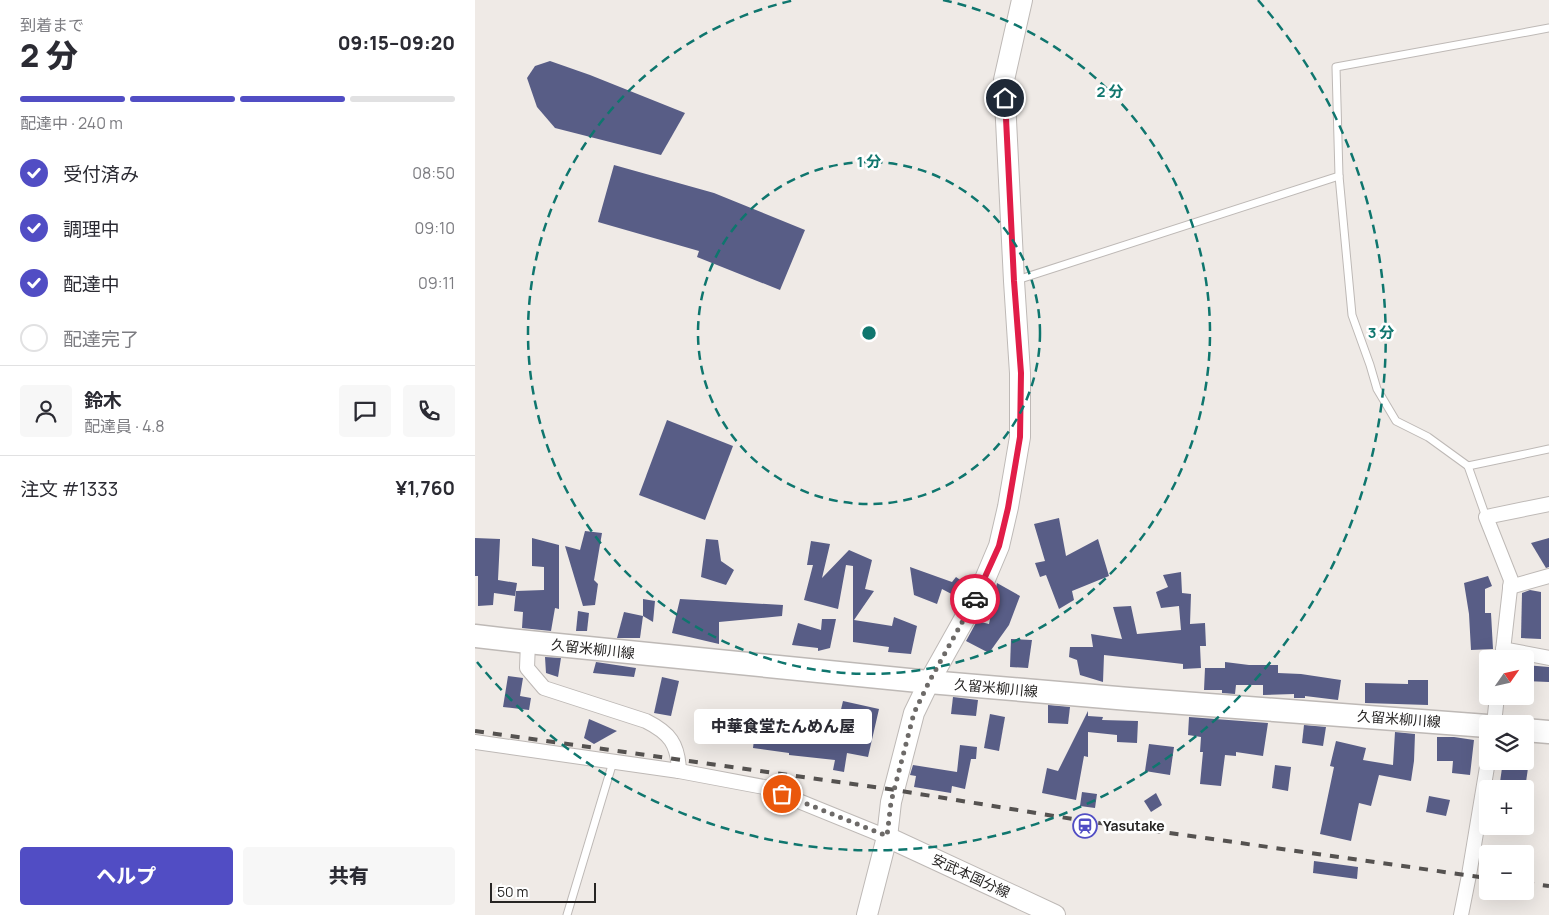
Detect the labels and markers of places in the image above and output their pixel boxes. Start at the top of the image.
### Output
pin [984,77,1026,119]
centre of rings [860,324,878,342]
callout: 中華食堂たんめん屋 [693,709,871,744]
pin [761,773,803,815]
station icon: Yasutake [1072,813,1098,839]
place label: Yasutake [1103,816,1165,835]

